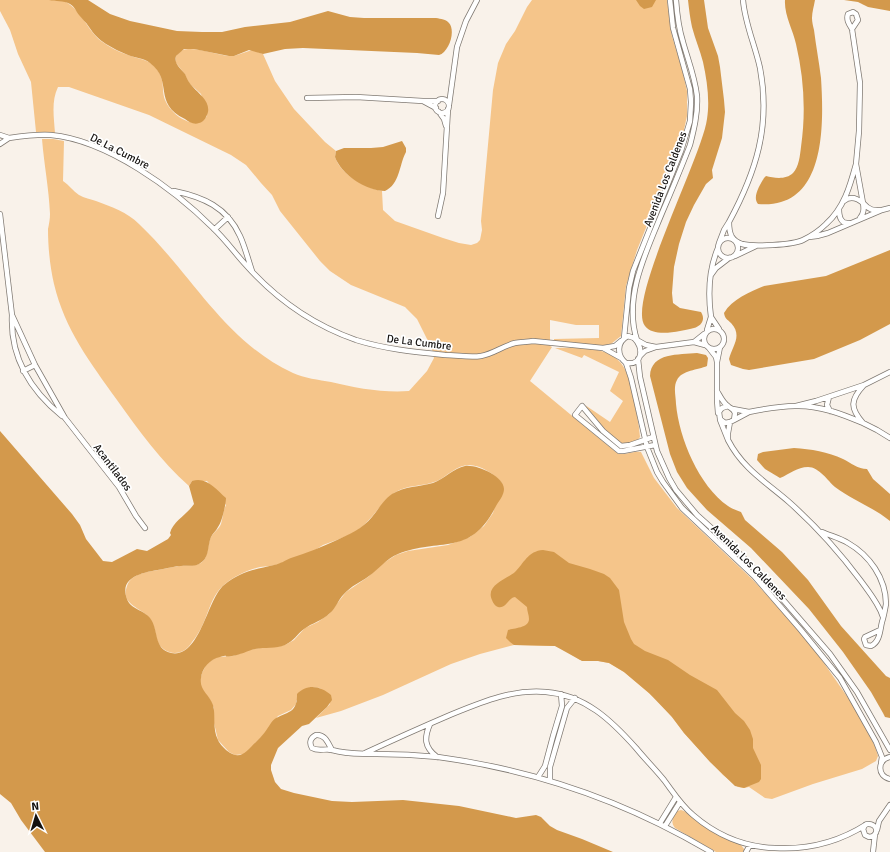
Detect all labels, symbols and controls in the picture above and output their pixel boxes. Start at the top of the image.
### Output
street label: Avenida Los Caldenes [641,129,690,229]
street label: De La Cumbre [88,131,152,172]
street label: De La Cumbre [386,332,452,353]
street label: Acantilados [91,441,135,494]
street label: Avenida Los Caldenes [708,522,789,603]
north arrow [16,796,56,836]
text: N [31,800,40,813]

